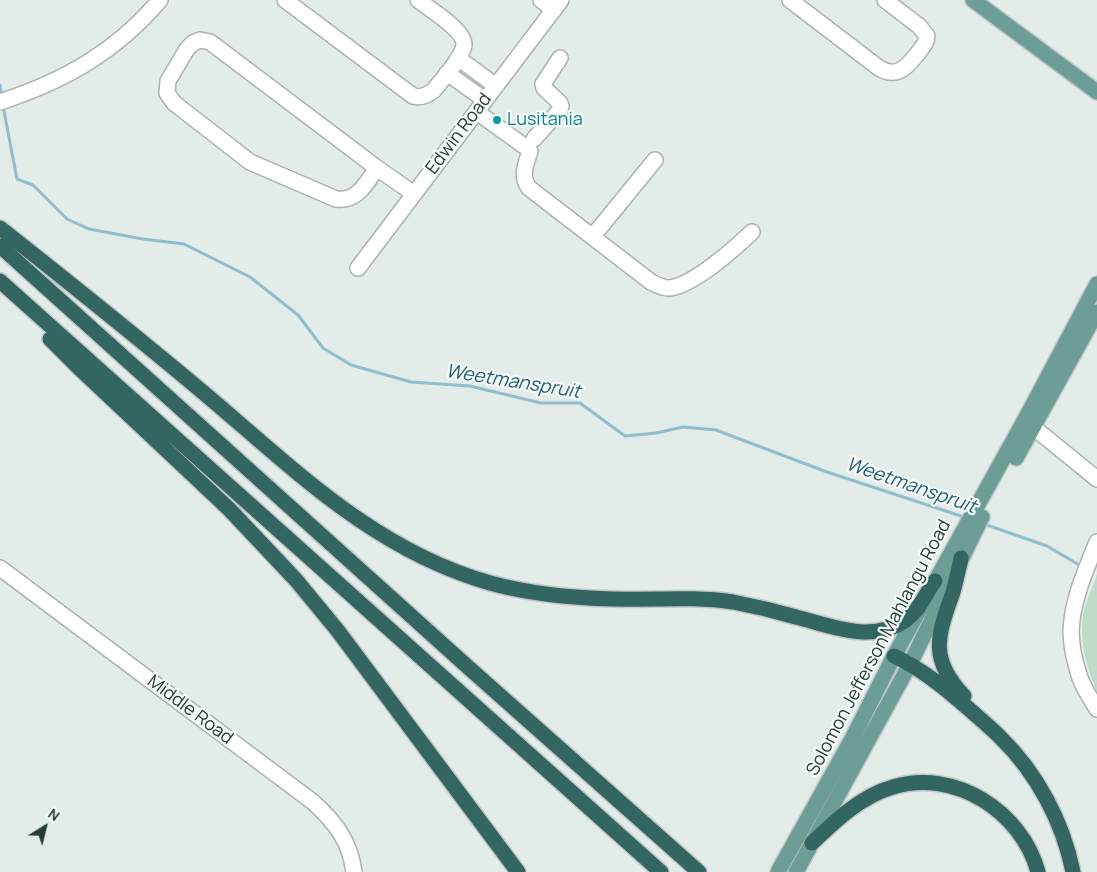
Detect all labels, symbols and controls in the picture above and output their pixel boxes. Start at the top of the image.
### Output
street label: Edwin Road [422,89,496,179]
place label: Lusitania [507,109,583,131]
marker: Lusitania [491,114,503,126]
water label: Weetmanspruit [444,360,582,404]
water label: Weetmanspruit [843,453,979,519]
street label: Solomon Jefferson Mahlangu Road [802,516,956,780]
street label: Middle Road [143,671,237,749]
north arrow [20,802,70,852]
text: N [44,804,64,825]

